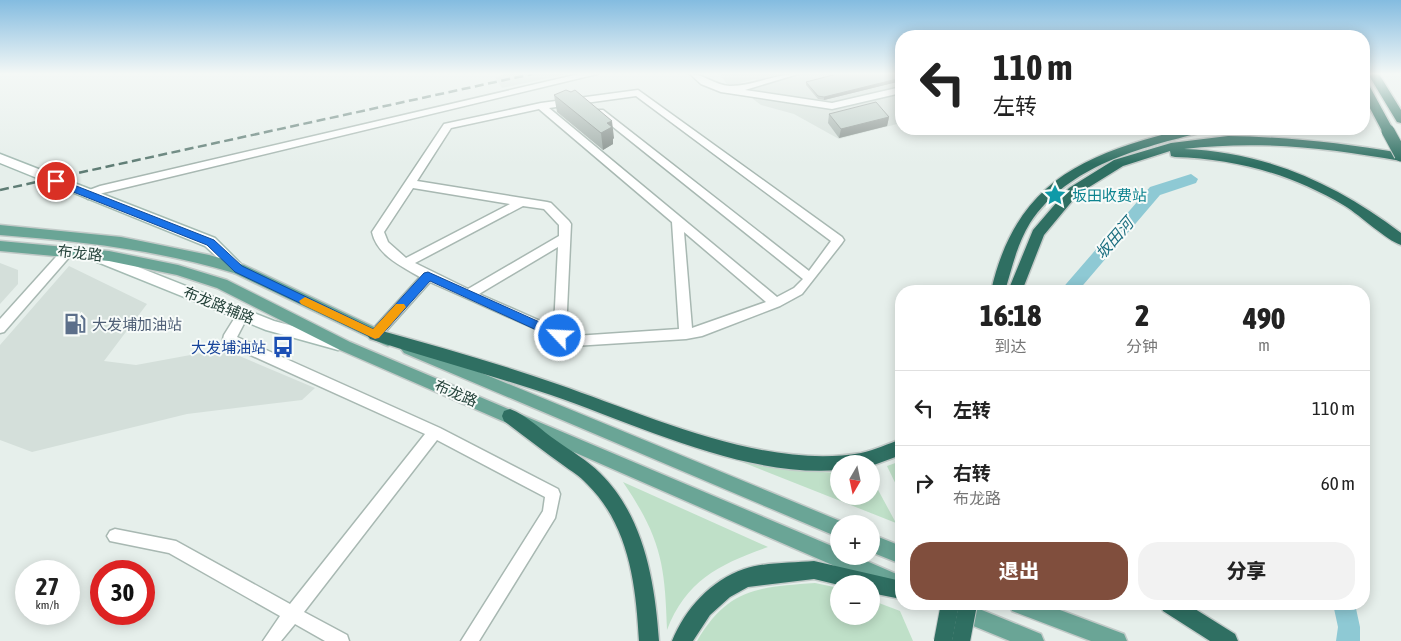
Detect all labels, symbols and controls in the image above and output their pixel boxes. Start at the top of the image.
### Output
text: 110 m [993,47,1072,87]
icon: left [910,50,975,115]
text: 左转 [993,93,1037,119]
pin [35,160,77,202]
icon: arrive [42,167,70,195]
place icon: 坂田收费站 [1042,182,1068,208]
place label: 坂田收费站 [1072,187,1147,204]
water label: 坂田河 [1091,212,1139,262]
street label: 布龙路 [57,242,103,264]
street label: 布龙路辅路 [181,283,257,327]
text: 16:18 [980,298,1041,332]
text: 2 [1135,298,1149,332]
text: 490 [1243,301,1285,335]
position arrow [533,309,585,361]
fuel station icon: 大发埔加油站 [62,311,88,337]
place label: 大发埔加油站 [92,316,182,333]
bus stop icon: 大发埔油站 [270,334,296,360]
text: m [1258,336,1270,354]
text: 到达 [995,337,1027,355]
text: 分钟 [1126,337,1158,355]
place label: 大发埔油站 [191,339,266,356]
street label: 布龙路 [432,376,480,410]
icon: left [910,394,938,422]
text: 110 m [1312,397,1355,419]
text: 左转 [953,399,991,421]
north arrow [830,455,880,505]
map controls [830,455,880,625]
text: 右转 [953,462,991,484]
icon: right [910,469,938,497]
text: 60 m [1321,472,1355,494]
text: 布龙路 [953,489,1001,507]
button: + [830,515,880,565]
button: 退出 [910,542,1128,600]
button: 分享 [1138,542,1355,600]
speed limit sign: 30 [90,560,155,625]
text: 27 [36,572,59,600]
button: − [830,575,880,625]
text: km/h [36,598,59,612]

